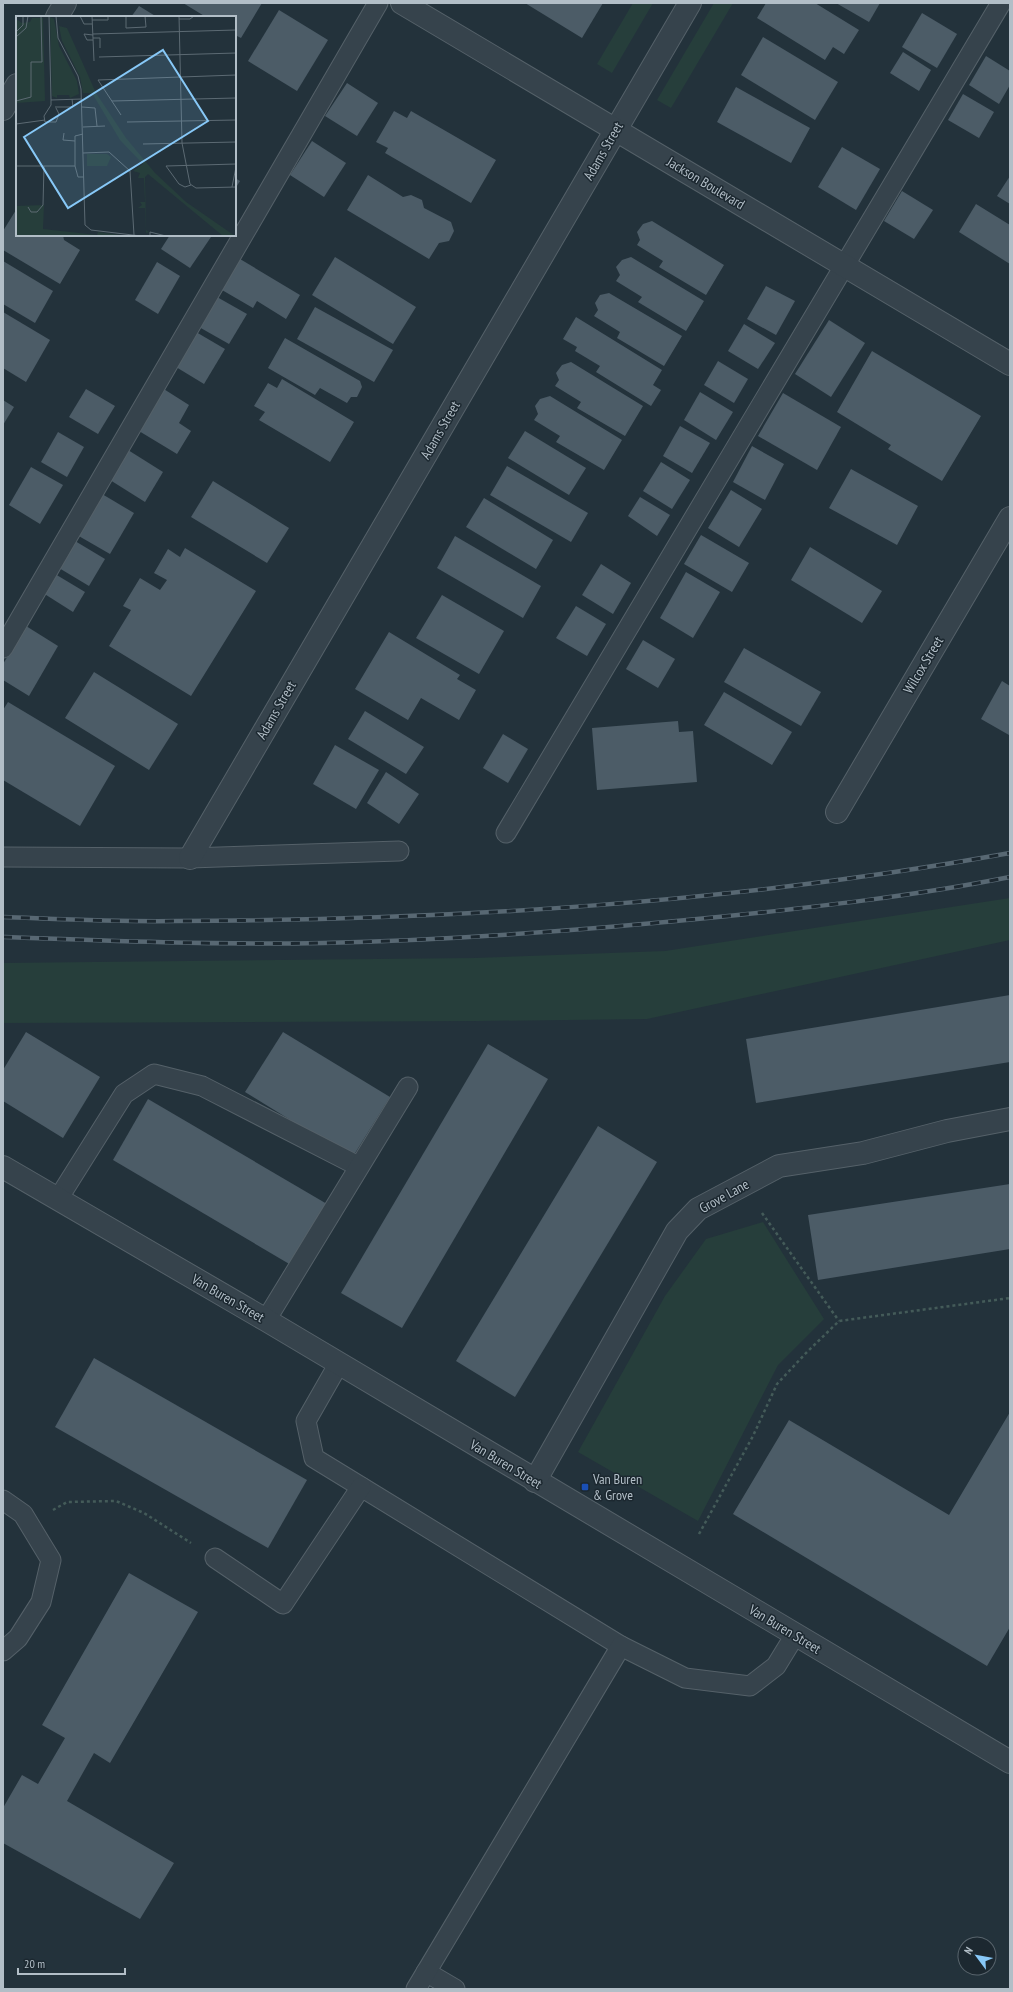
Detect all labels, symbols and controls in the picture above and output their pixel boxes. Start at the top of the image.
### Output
inset map [16,16,236,236]
street label: Adams Street [579,119,627,183]
street label: Jackson Boulevard [663,152,748,213]
street label: Adams Street [416,398,464,462]
street label: Wilcox Street [899,633,947,697]
street label: Adams Street [252,678,300,742]
street label: Grove Lane [696,1175,752,1217]
street label: Van Buren Street [188,1269,268,1326]
street label: Van Buren Street [466,1435,545,1493]
place label: Van Buren & Grove [592,1470,642,1504]
marker: Van Buren & Grove [580,1482,590,1492]
street label: Van Buren Street [745,1600,824,1658]
north arrow [957,1936,997,1976]
text: N [961,1944,976,1957]
scale bar [18,1950,125,1976]
text: 20 m [24,1956,45,1971]

